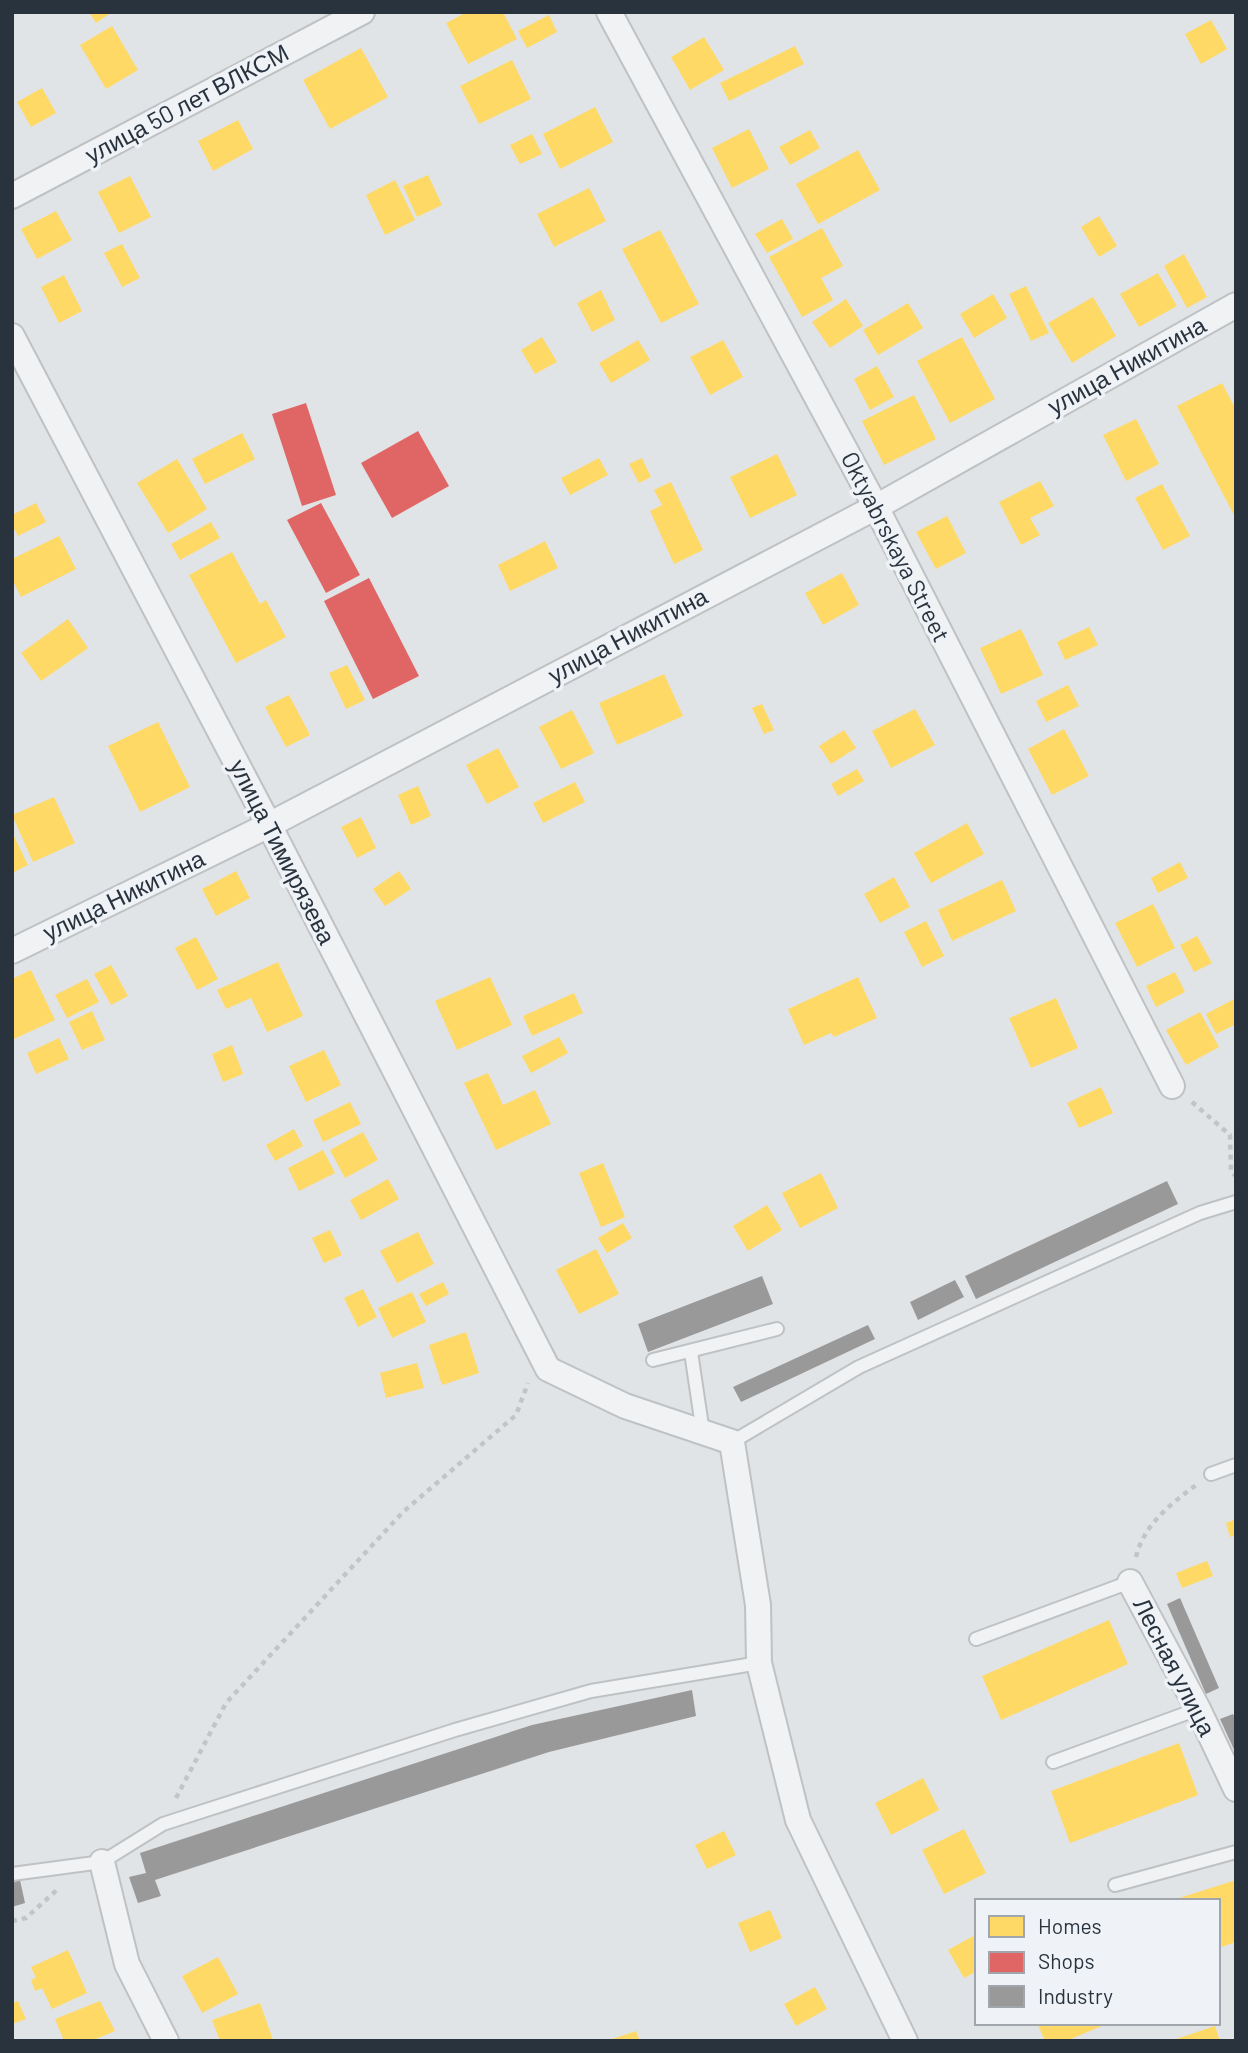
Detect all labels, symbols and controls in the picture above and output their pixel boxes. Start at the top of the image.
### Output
street label: улица 50 лет ВЛКСМ [80,37,293,169]
street label: улица Никитина [1042,309,1211,420]
street label: Oktyabrskaya Street [836,446,957,646]
street label: улица Никитина [543,580,713,689]
street label: улица Тимирязева [224,754,343,949]
street label: улица Никитина [38,843,210,946]
street label: Лесная улица [1128,1592,1223,1741]
legend [975,1899,1220,2025]
text: Homes [1038,1913,1102,1938]
text: Shops [1038,1948,1095,1973]
text: Industry [1038,1983,1113,2008]

